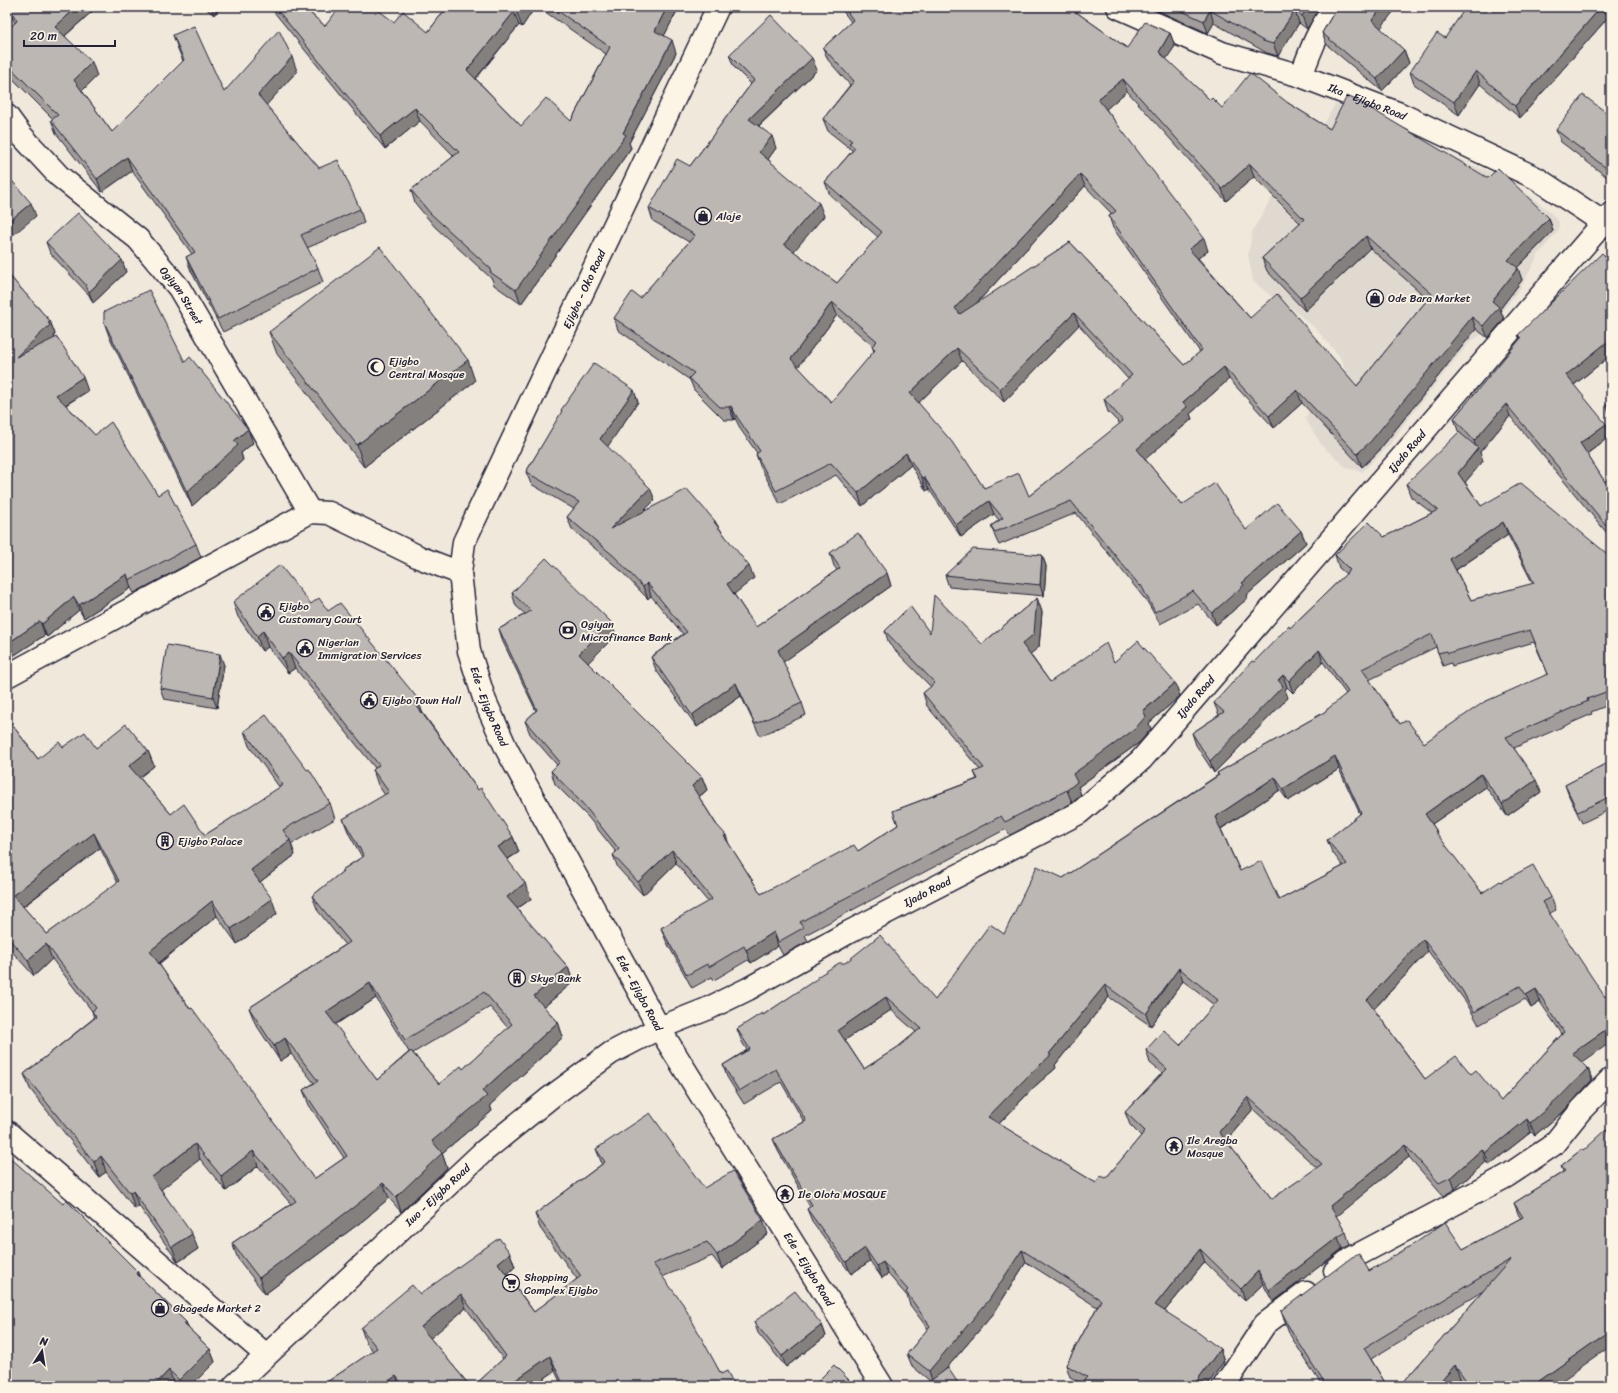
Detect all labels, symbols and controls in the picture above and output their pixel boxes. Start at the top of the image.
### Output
scale bar [24,22,115,48]
text: 20 m [30,25,57,47]
street label: Ika - Ejigbo Road [1324,78,1411,126]
shop icon: Alaje [693,206,713,226]
place label: Alaje [715,207,741,226]
street label: Ejigbo - Oko Road [558,245,612,332]
street label: Ogiyan Street [155,262,208,329]
shop icon: Ode Bara Market [1365,288,1385,308]
place label: Ode Bara Market [1388,289,1471,308]
place label: Ejigbo Central Mosque [389,352,465,384]
mosque icon: Ejigbo Central Mosque [366,357,386,377]
street label: Ijado Road [1383,425,1432,478]
place label: Ejigbo Customary Court [279,597,362,629]
public building icon: Ejigbo Customary Court [256,602,276,622]
place label: Ogiyan Microfinance Bank [581,615,673,647]
bank icon: Ogiyan Microfinance Bank [558,620,578,640]
place label: Nigerian Immigration Services [317,633,423,665]
public building icon: Nigerian Immigration Services [295,638,315,658]
street label: Ede - Ejigbo Road [465,664,514,751]
street label: Ijado Road [1171,670,1221,723]
public building icon: Ejigbo Town Hall [359,690,379,710]
place label: Ejigbo Town Hall [382,691,462,710]
building icon: Ejigbo Palace [155,831,175,851]
place label: Ejigbo Palace [178,832,243,851]
street label: Ijado Road [899,871,956,913]
street label: Ede - Ejigbo Road [611,951,669,1036]
building icon: Skye Bank [507,968,527,988]
place label: Skye Bank [530,969,582,988]
place label: Ile Aregba Mosque [1186,1131,1238,1163]
temple icon: Ile Aregba Mosque [1164,1136,1184,1156]
street label: Iwo - Ejigbo Road [400,1159,476,1232]
temple icon: Ile Olota MOSQUE [775,1184,795,1204]
place label: Ile Olota MOSQUE [797,1185,887,1204]
street label: Ede - Ejigbo Road [778,1228,840,1311]
place label: Shopping Complex Ejigbo [524,1268,598,1300]
supermarket icon: Shopping Complex Ejigbo [501,1273,521,1293]
shop icon: Gbagede Market 2 [150,1298,170,1318]
place label: Gbagede Market 2 [173,1299,261,1318]
north arrow [22,1331,62,1371]
text: N [37,1331,50,1352]

